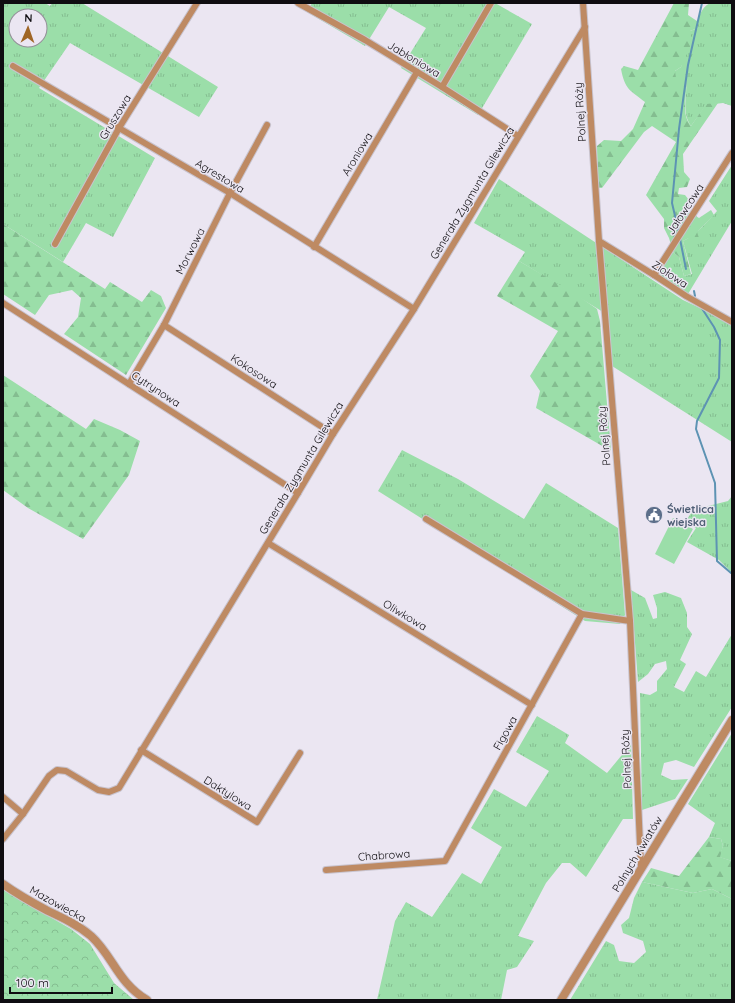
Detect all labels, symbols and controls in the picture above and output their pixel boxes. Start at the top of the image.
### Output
north arrow [8,8,48,48]
text: N [24,11,33,25]
street label: Jabłoniowa [385,38,443,80]
street label: Polnej Róży [571,82,589,142]
street label: Gruszowa [96,92,134,142]
street label: Generała Zygmunta Gilewicza [427,124,517,262]
street label: Aroniowa [339,130,375,178]
street label: Agrestowa [193,156,247,196]
street label: Jałowcowa [663,181,707,237]
street label: Morwowa [172,225,208,277]
street label: Ziołowa [649,257,691,291]
street label: Kokosowa [228,351,280,391]
street label: Cytrynowa [129,368,183,410]
street label: Generała Zygmunta Gilewicza [256,399,346,537]
street label: Polnej Róży [594,406,614,466]
place label: Świetlica wiejska [667,502,714,529]
public building icon: Świetlica wiejska [644,505,664,525]
street label: Oliwkowa [380,596,430,634]
street label: Figowa [490,713,520,753]
street label: Polnej Róży [617,729,635,789]
street label: Daktylowa [201,773,255,813]
street label: Polnych Kwiatów [609,813,665,895]
street label: Chabrowa [357,846,411,864]
street label: Mazowiecka [27,883,89,925]
scale bar [10,969,112,995]
text: 100 m [16,975,49,990]

